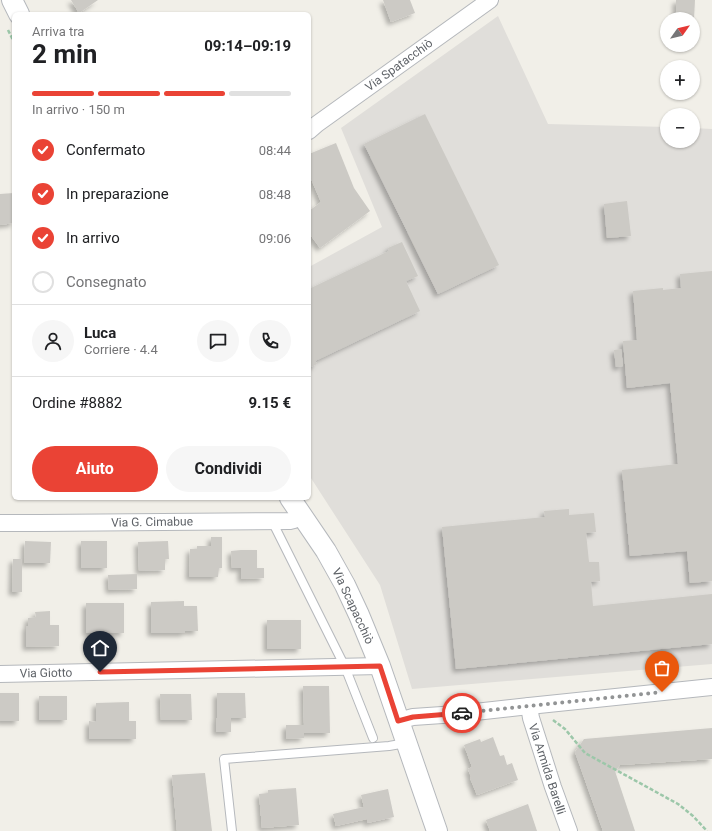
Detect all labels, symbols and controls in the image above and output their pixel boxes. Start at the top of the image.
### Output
north arrow [660,12,700,52]
map controls [660,12,700,148]
text: Arriva tra [32,24,84,39]
street label: Via Spatacchiò [363,36,436,94]
text: 09:14–09:19 [204,37,291,55]
text: 2 min [32,39,97,69]
button: + [660,60,700,100]
text: In arrivo · 150 m [32,102,125,117]
button: − [660,108,700,148]
icon: check [32,139,54,161]
text: Confermato [66,141,145,159]
text: 08:44 [259,143,291,158]
icon: check [32,183,54,205]
text: In preparazione [66,185,169,203]
text: 08:48 [259,187,291,202]
icon: check [32,227,54,249]
text: In arrivo [66,229,120,247]
text: 09:06 [259,231,291,246]
text: Consegnato [66,273,146,291]
button: person [32,320,74,362]
button: chat [197,320,239,362]
button: phone [249,320,291,362]
text: Luca [84,324,116,342]
text: Corriere · 4.4 [84,342,158,357]
text: Ordine #8882 [32,394,122,412]
text: 9.15 € [248,394,291,412]
button: Aiuto [32,446,158,492]
button: Condividi [166,446,291,492]
street label: Via G. Cimabue [111,514,193,530]
street label: Via Scapacchiò [329,566,377,646]
pin [83,631,117,672]
icon: home [89,637,111,659]
pin [645,651,679,692]
icon: bag [651,657,673,679]
street label: Via Giotto [20,666,73,680]
courier [442,693,482,733]
icon: car [451,702,473,724]
street label: Via Armida Barelli [526,722,568,816]

